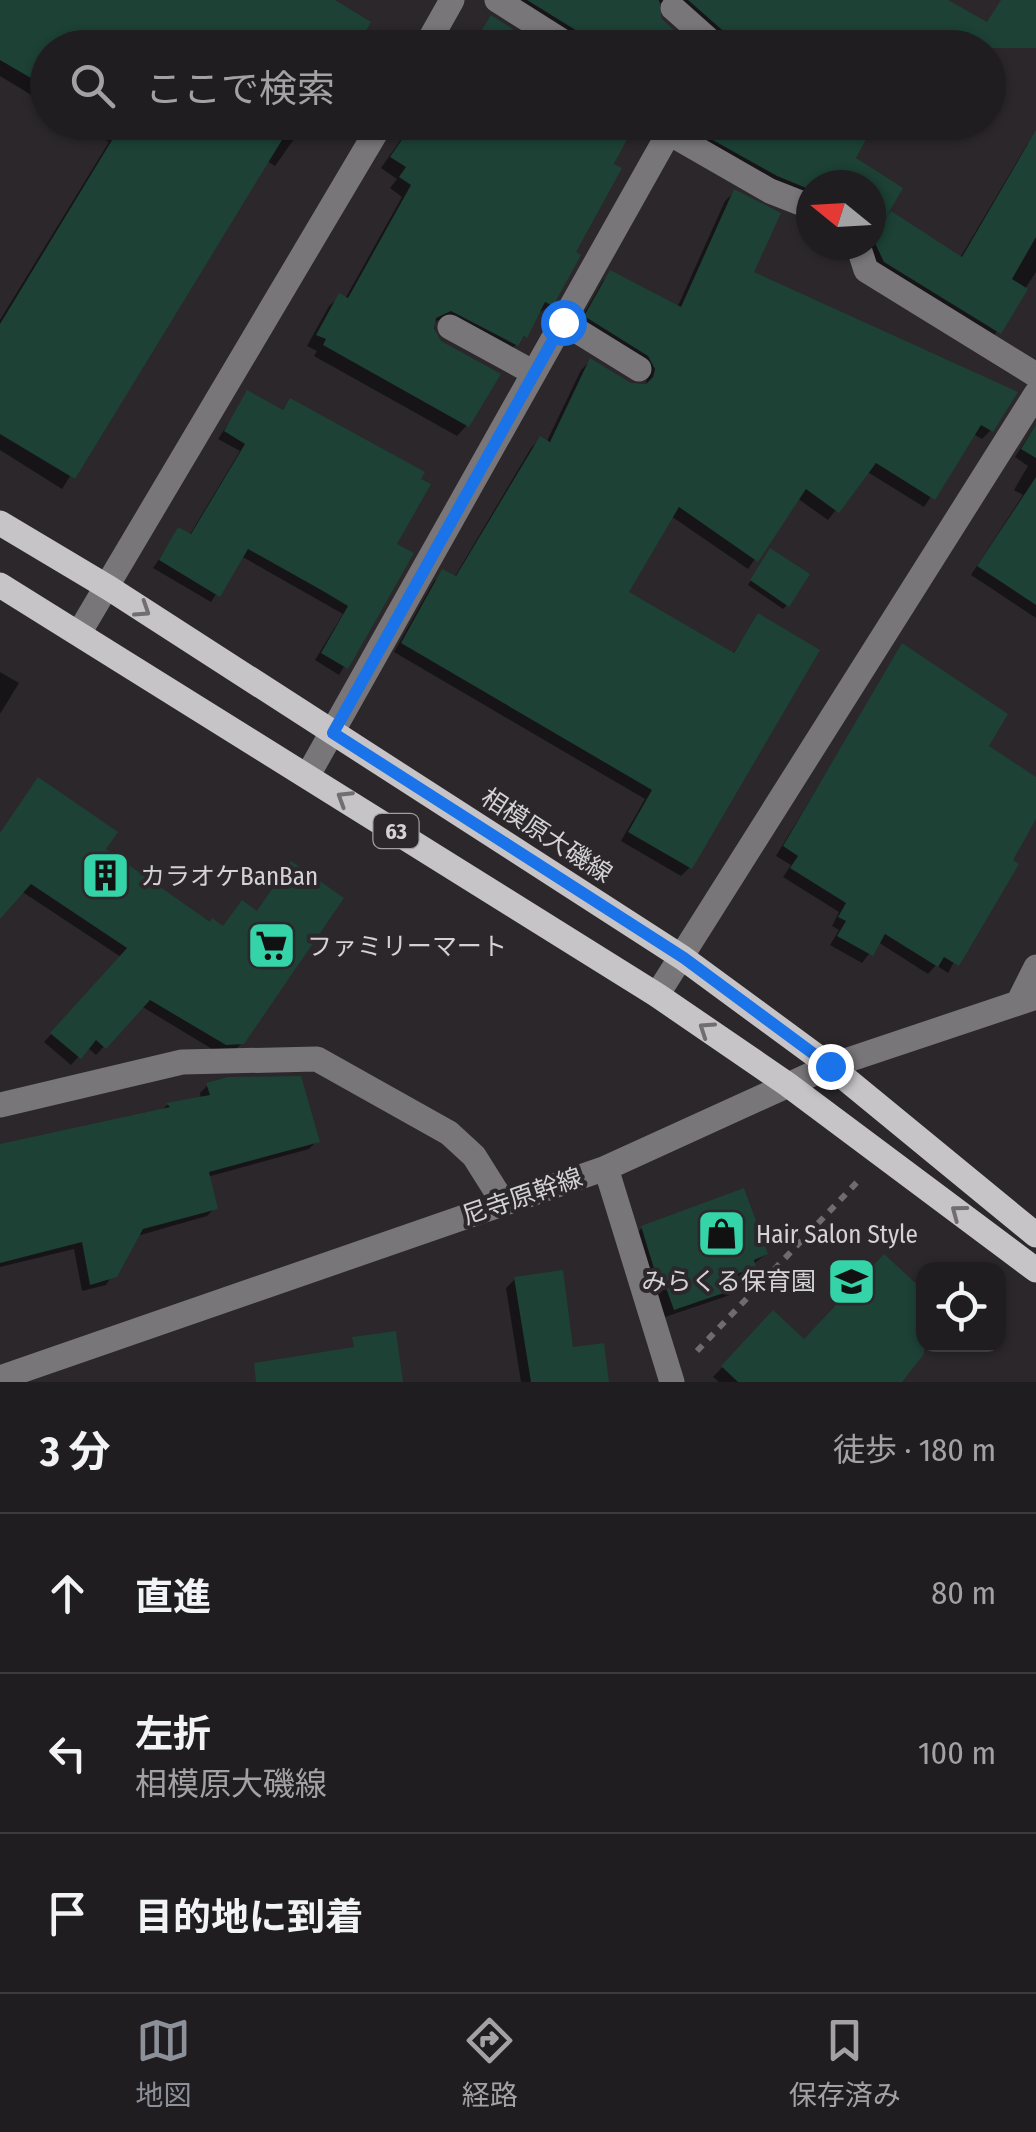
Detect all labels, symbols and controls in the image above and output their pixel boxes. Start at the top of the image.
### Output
search box [30,30,1006,140]
icon: search [65,58,120,113]
text: ここで検索 [145,66,335,112]
north arrow [796,170,886,260]
route start [541,300,587,346]
one-way arrow [133,598,151,617]
street label: 相模原大磯線 [475,782,618,889]
one-way arrow [336,791,354,810]
road number: 63 [374,814,418,848]
building icon: カラオケBanBan [79,850,131,902]
place label: カラオケBanBan [140,862,318,892]
supermarket icon: ファミリーマート [246,920,298,972]
place label: ファミリーマート [307,932,507,962]
one-way arrow [699,1023,718,1041]
route end [808,1044,854,1090]
street label: 尼寺原幹線 [458,1162,586,1231]
one-way arrow [951,1206,969,1223]
shop icon: Hair Salon Style [695,1208,747,1260]
place label: Hair Salon Style [756,1220,918,1250]
school or university icon: みらくる保育園 [825,1255,877,1307]
map controls [916,1262,1006,1352]
button: locate [916,1262,1006,1352]
place label: みらくる保育園 [641,1267,816,1297]
text: 3 分 [40,1427,111,1477]
text: 徒歩 · 180 m [833,1431,996,1469]
icon: ahead [40,1566,95,1621]
text: 直進 [135,1574,211,1620]
text: 80 m [931,1574,996,1612]
text: 左折 [135,1711,211,1757]
icon: left [40,1726,95,1781]
text: 100 m [918,1734,996,1772]
text: 相模原大磯線 [135,1765,327,1803]
icon: arrive [40,1886,95,1941]
text: 目的地に到着 [135,1894,363,1940]
tab: 地図 [135,2013,191,2113]
tab: 経路 [462,2013,518,2113]
tab: 保存済み [789,2013,901,2113]

